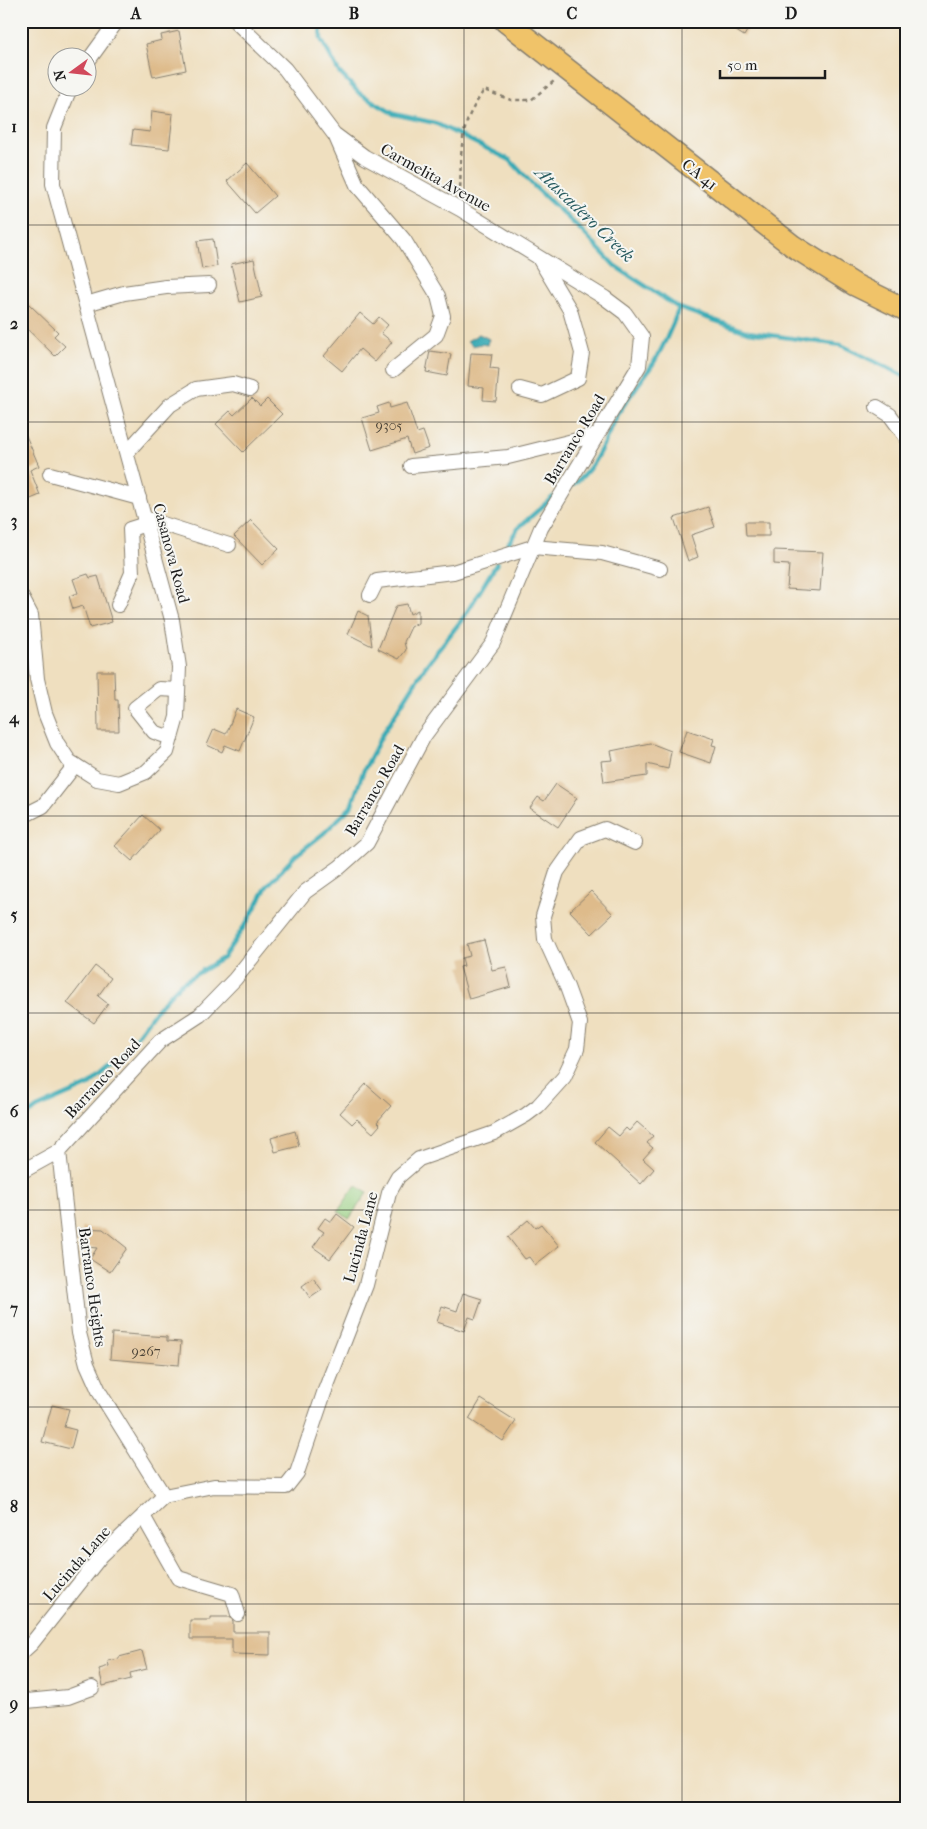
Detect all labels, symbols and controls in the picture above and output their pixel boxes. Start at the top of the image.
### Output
text: A [130,4,142,23]
text: B [349,4,359,23]
text: C [567,4,578,23]
text: D [785,4,797,23]
north arrow [48,48,98,98]
scale bar [720,48,824,80]
text: 50 m [727,56,758,74]
text: N [50,68,70,83]
text: 1 [11,117,17,136]
street label: Carmelita Avenue [377,139,494,216]
street label: CA 41 [678,155,721,194]
water label: Atascadero Creek [529,160,638,267]
text: 2 [10,314,18,333]
street label: Barranco Road [540,390,609,488]
house number: 9305 [376,417,402,434]
street label: Casanova Road [149,501,194,606]
text: 3 [11,511,17,531]
text: 4 [8,708,20,728]
street label: Barranco Road [341,741,408,839]
text: 5 [11,905,18,924]
street label: Barranco Road [61,1034,144,1122]
text: 6 [10,1102,19,1121]
street label: Lucinda Lane [339,1189,382,1285]
street label: Barranco Heights [75,1226,110,1348]
text: 7 [9,1299,18,1318]
house number: 9267 [132,1343,161,1360]
text: 8 [10,1497,18,1516]
street label: Lucinda Lane [39,1522,114,1605]
text: 9 [9,1694,18,1714]

